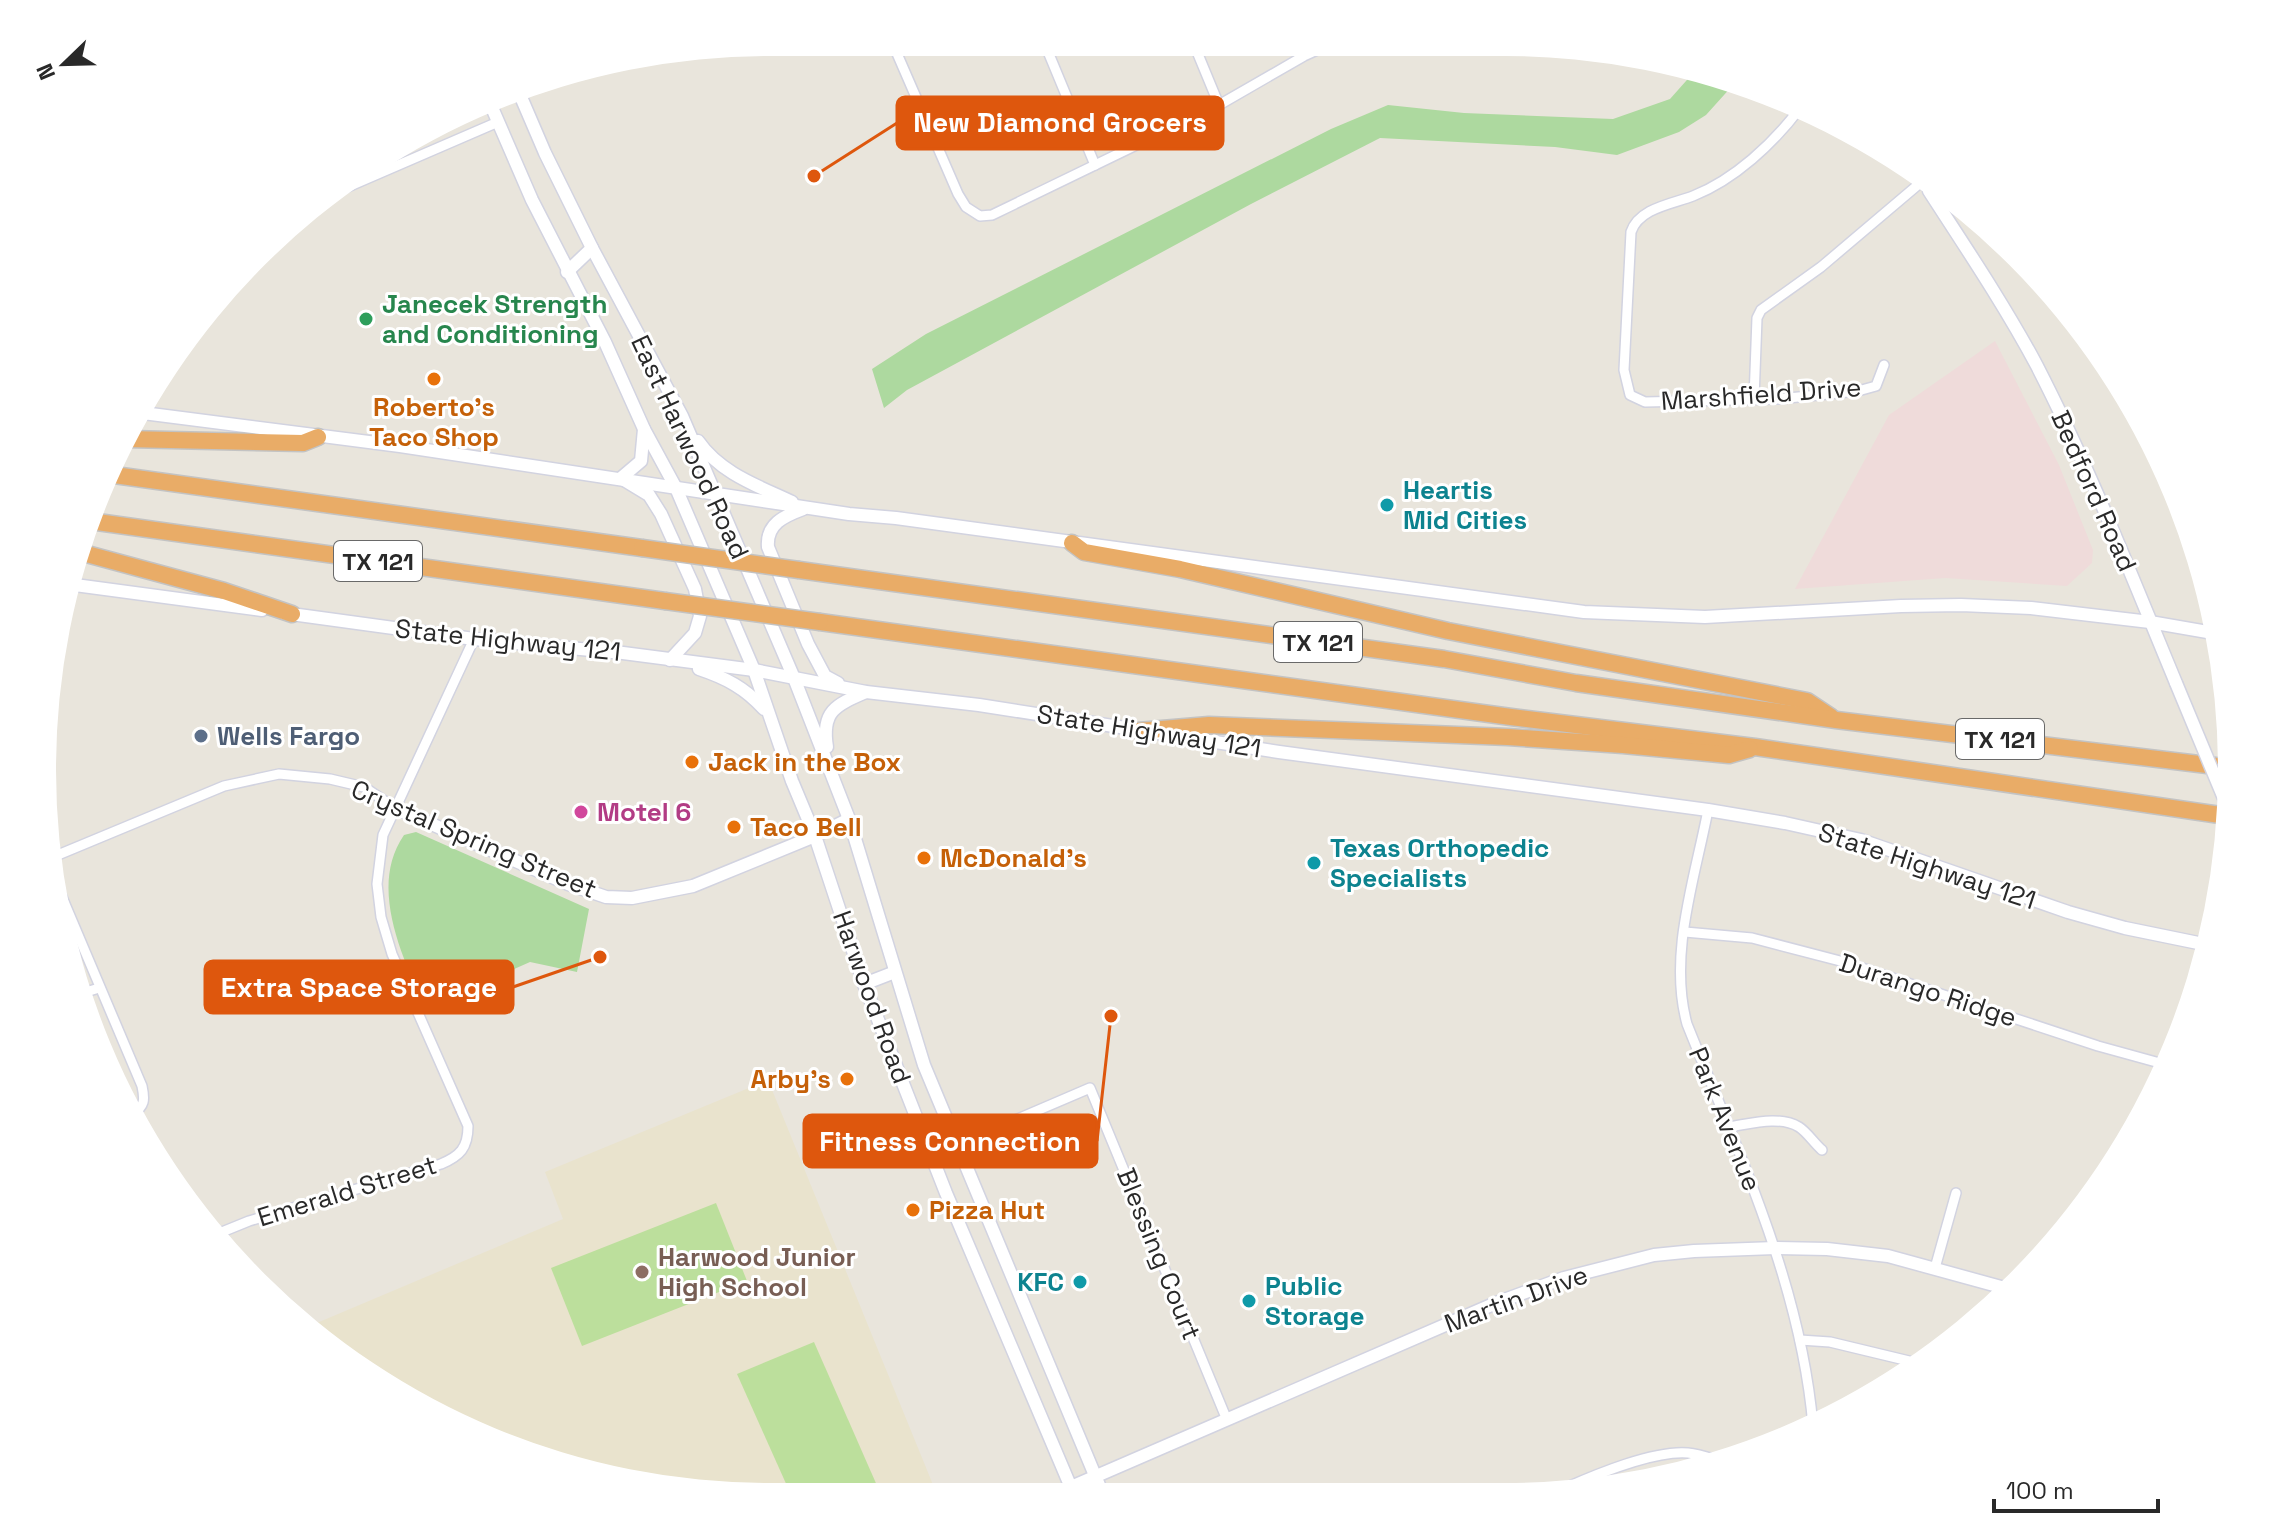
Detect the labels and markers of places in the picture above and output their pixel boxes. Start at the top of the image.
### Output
callout: New Diamond Grocers [897,97,1223,149]
place label: Janecek Strength and Conditioning [382,287,607,351]
marker: Janecek Strength and Conditioning [357,310,375,328]
marker: Roberto's Taco Shop [425,370,443,388]
place label: Roberto's Taco Shop [369,390,499,454]
place label: Heartis Mid Cities [1403,473,1527,537]
marker: Heartis Mid Cities [1378,496,1396,514]
place label: Wells Fargo [217,719,360,753]
marker: Wells Fargo [192,727,210,745]
place label: Jack in the Box [708,745,901,779]
marker: Jack in the Box [683,753,701,771]
place label: Motel 6 [597,795,691,829]
marker: Motel 6 [572,803,590,821]
place label: Taco Bell [750,810,862,844]
marker: Taco Bell [725,818,743,836]
place label: Texas Orthopedic Specialists [1330,831,1549,895]
place label: McDonald's [940,841,1087,875]
marker: McDonald's [915,849,933,867]
marker: Texas Orthopedic Specialists [1305,854,1323,872]
callout: Extra Space Storage [205,961,513,1013]
place label: Arby's [751,1062,831,1096]
marker: Arby's [838,1070,856,1088]
callout: Fitness Connection [804,1115,1097,1167]
place label: Pizza Hut [929,1193,1045,1227]
marker: Pizza Hut [904,1201,922,1219]
place label: Harwood Junior High School [658,1240,856,1304]
marker: Harwood Junior High School [633,1263,651,1281]
place label: KFC [1017,1265,1064,1299]
place label: Public Storage [1265,1269,1364,1333]
marker: KFC [1071,1273,1089,1291]
marker: Public Storage [1240,1292,1258,1310]

